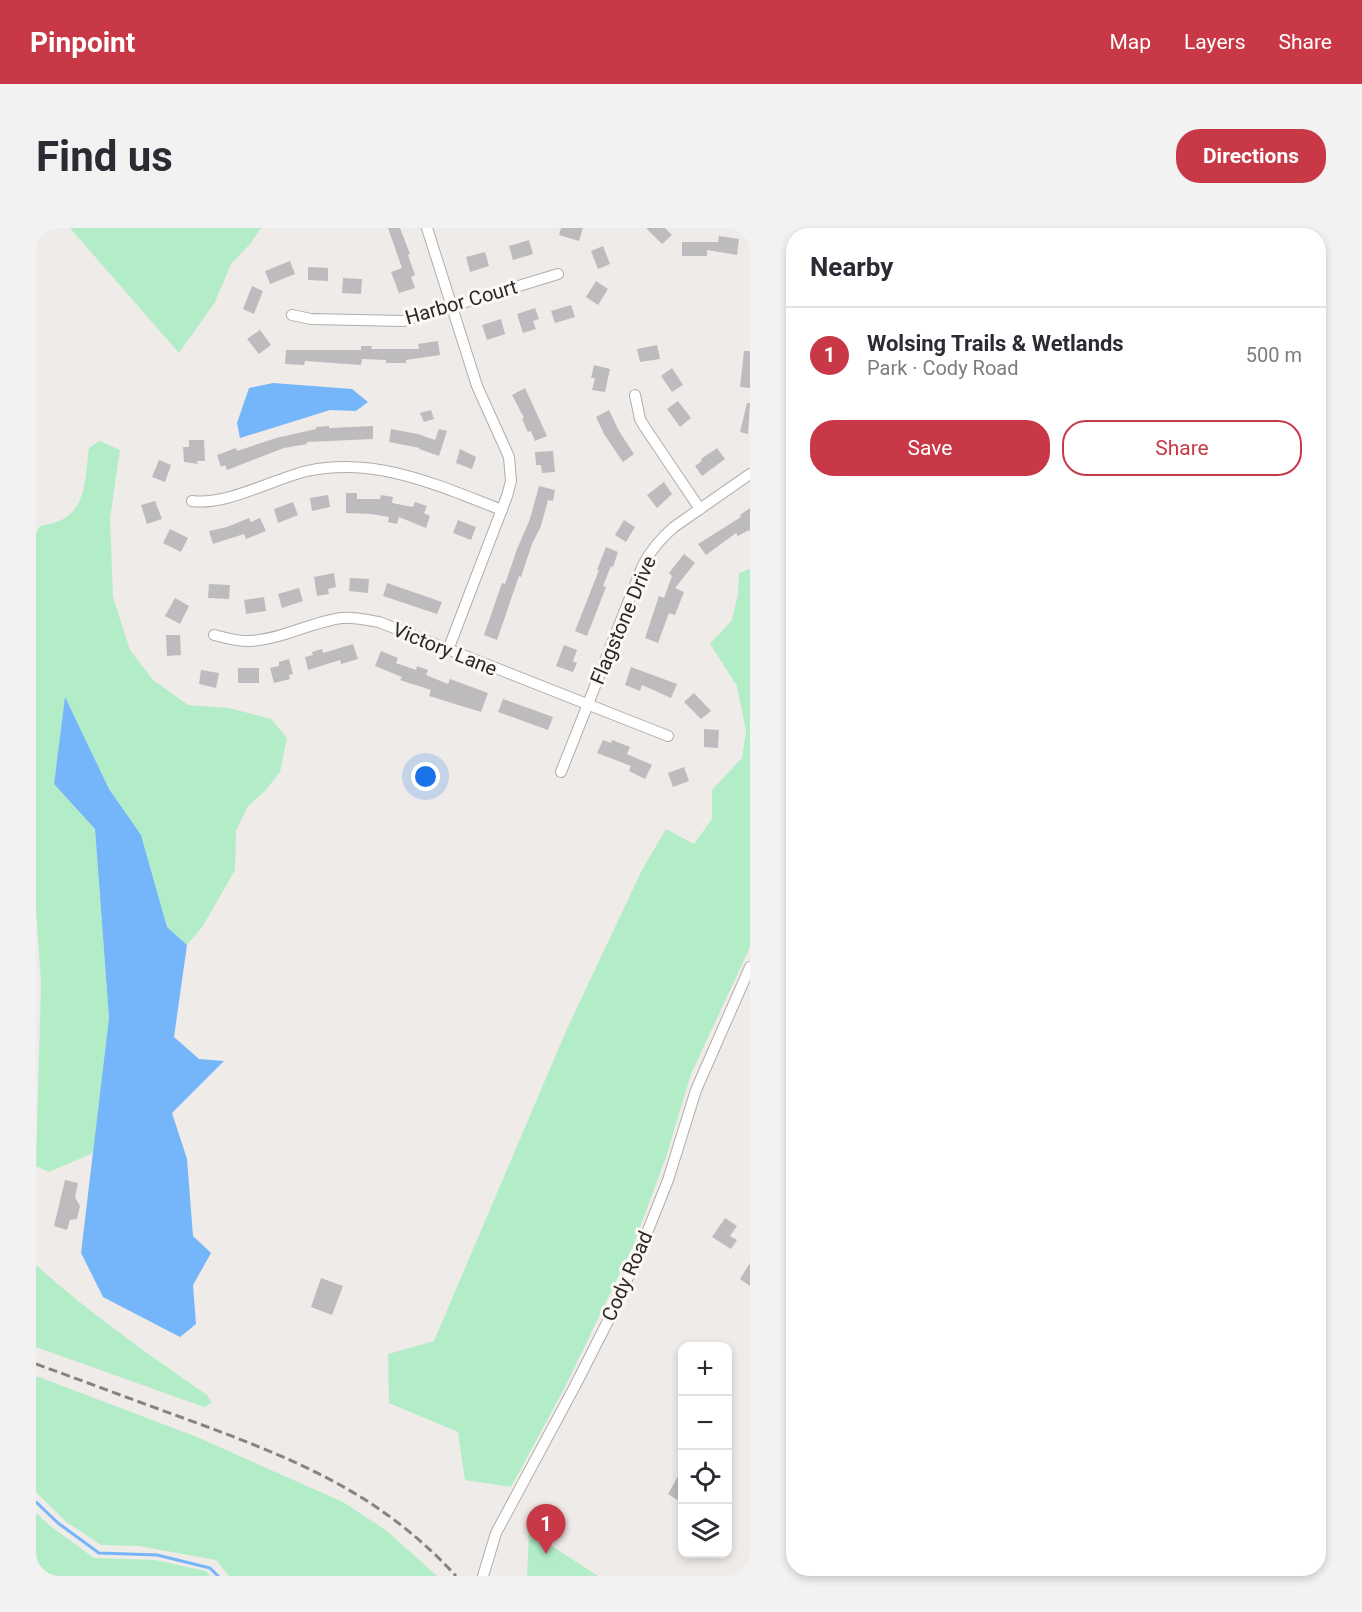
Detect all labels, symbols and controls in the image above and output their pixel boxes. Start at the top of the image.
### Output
text: Pinpoint [30,26,135,59]
text: Map [1109,30,1151,54]
text: Layers [1184,30,1245,54]
text: Share [1278,30,1332,54]
button: Directions [1176,129,1326,183]
text: Find us [36,132,173,181]
text: Nearby [810,252,893,282]
street label: Harbor Court [402,275,520,329]
text: Wolsing Trails & Wetlands [867,331,1124,356]
text: 1 [824,343,835,367]
text: 500 m [1246,343,1302,367]
text: Park · Cody Road [867,356,1018,380]
button: Save [810,420,1050,476]
button: Share [1062,420,1302,476]
street label: Flagstone Drive [585,552,661,688]
street label: Victory Lane [389,617,501,681]
your location [411,762,440,791]
street label: Cody Road [597,1227,657,1325]
map controls [678,1342,732,1558]
button: + [678,1342,732,1396]
button: − [678,1396,732,1450]
button: locate [678,1450,732,1504]
pin: 1 [526,1504,566,1554]
button: layers [678,1504,732,1558]

